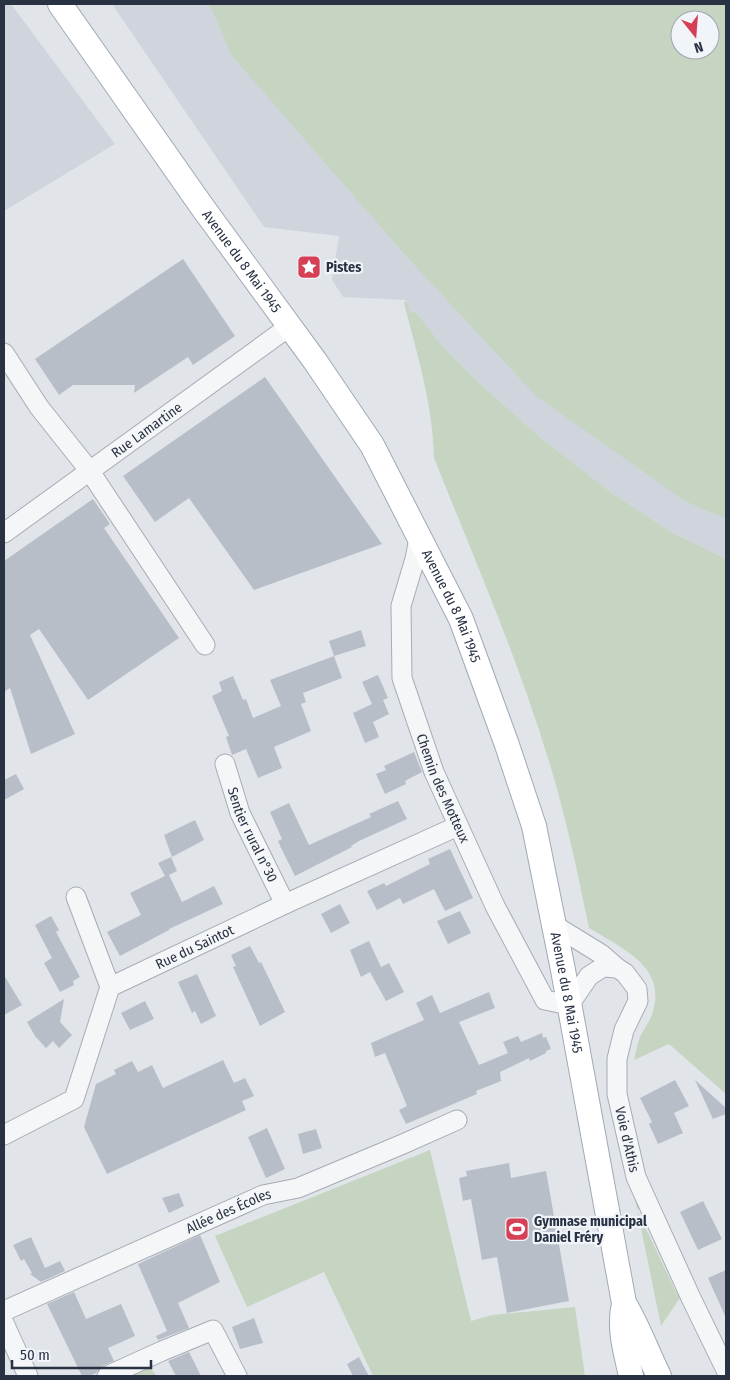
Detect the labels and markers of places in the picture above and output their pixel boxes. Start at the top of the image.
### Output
place icon: Pistes [296,254,322,280]
place label: Pistes [326,259,361,276]
place label: Gymnase municipal Daniel Fréry [534,1213,647,1246]
sports icon: Gymnase municipal Daniel Fréry [504,1216,530,1242]

